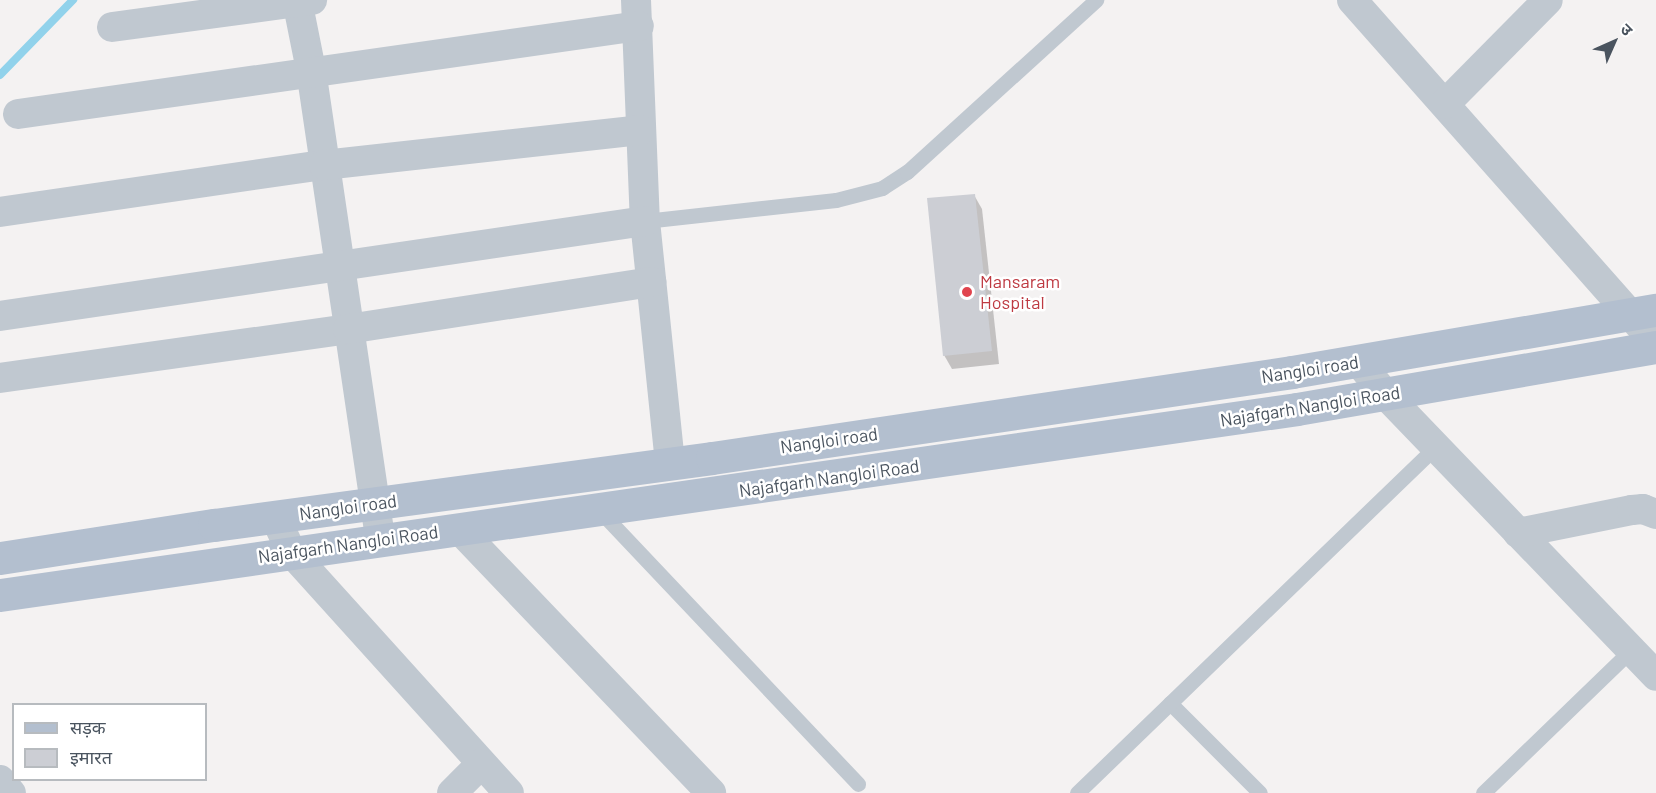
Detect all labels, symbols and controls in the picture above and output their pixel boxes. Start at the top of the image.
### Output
north arrow [1584,12,1644,72]
text: उ [1617,19,1637,39]
place label: Mansaram Hospital [980,271,1060,314]
marker: Mansaram Hospital [958,283,976,301]
street label: Nangloi road [1260,351,1360,387]
street label: Najafgarh Nangloi Road [1219,381,1401,431]
street label: Nangloi road [779,422,879,458]
street label: Najafgarh Nangloi Road [737,455,921,501]
street label: Nangloi road [298,489,398,525]
street label: Najafgarh Nangloi Road [256,521,440,567]
legend [12,703,207,781]
text: सड़क [70,716,106,738]
text: इमारत [70,746,112,768]

